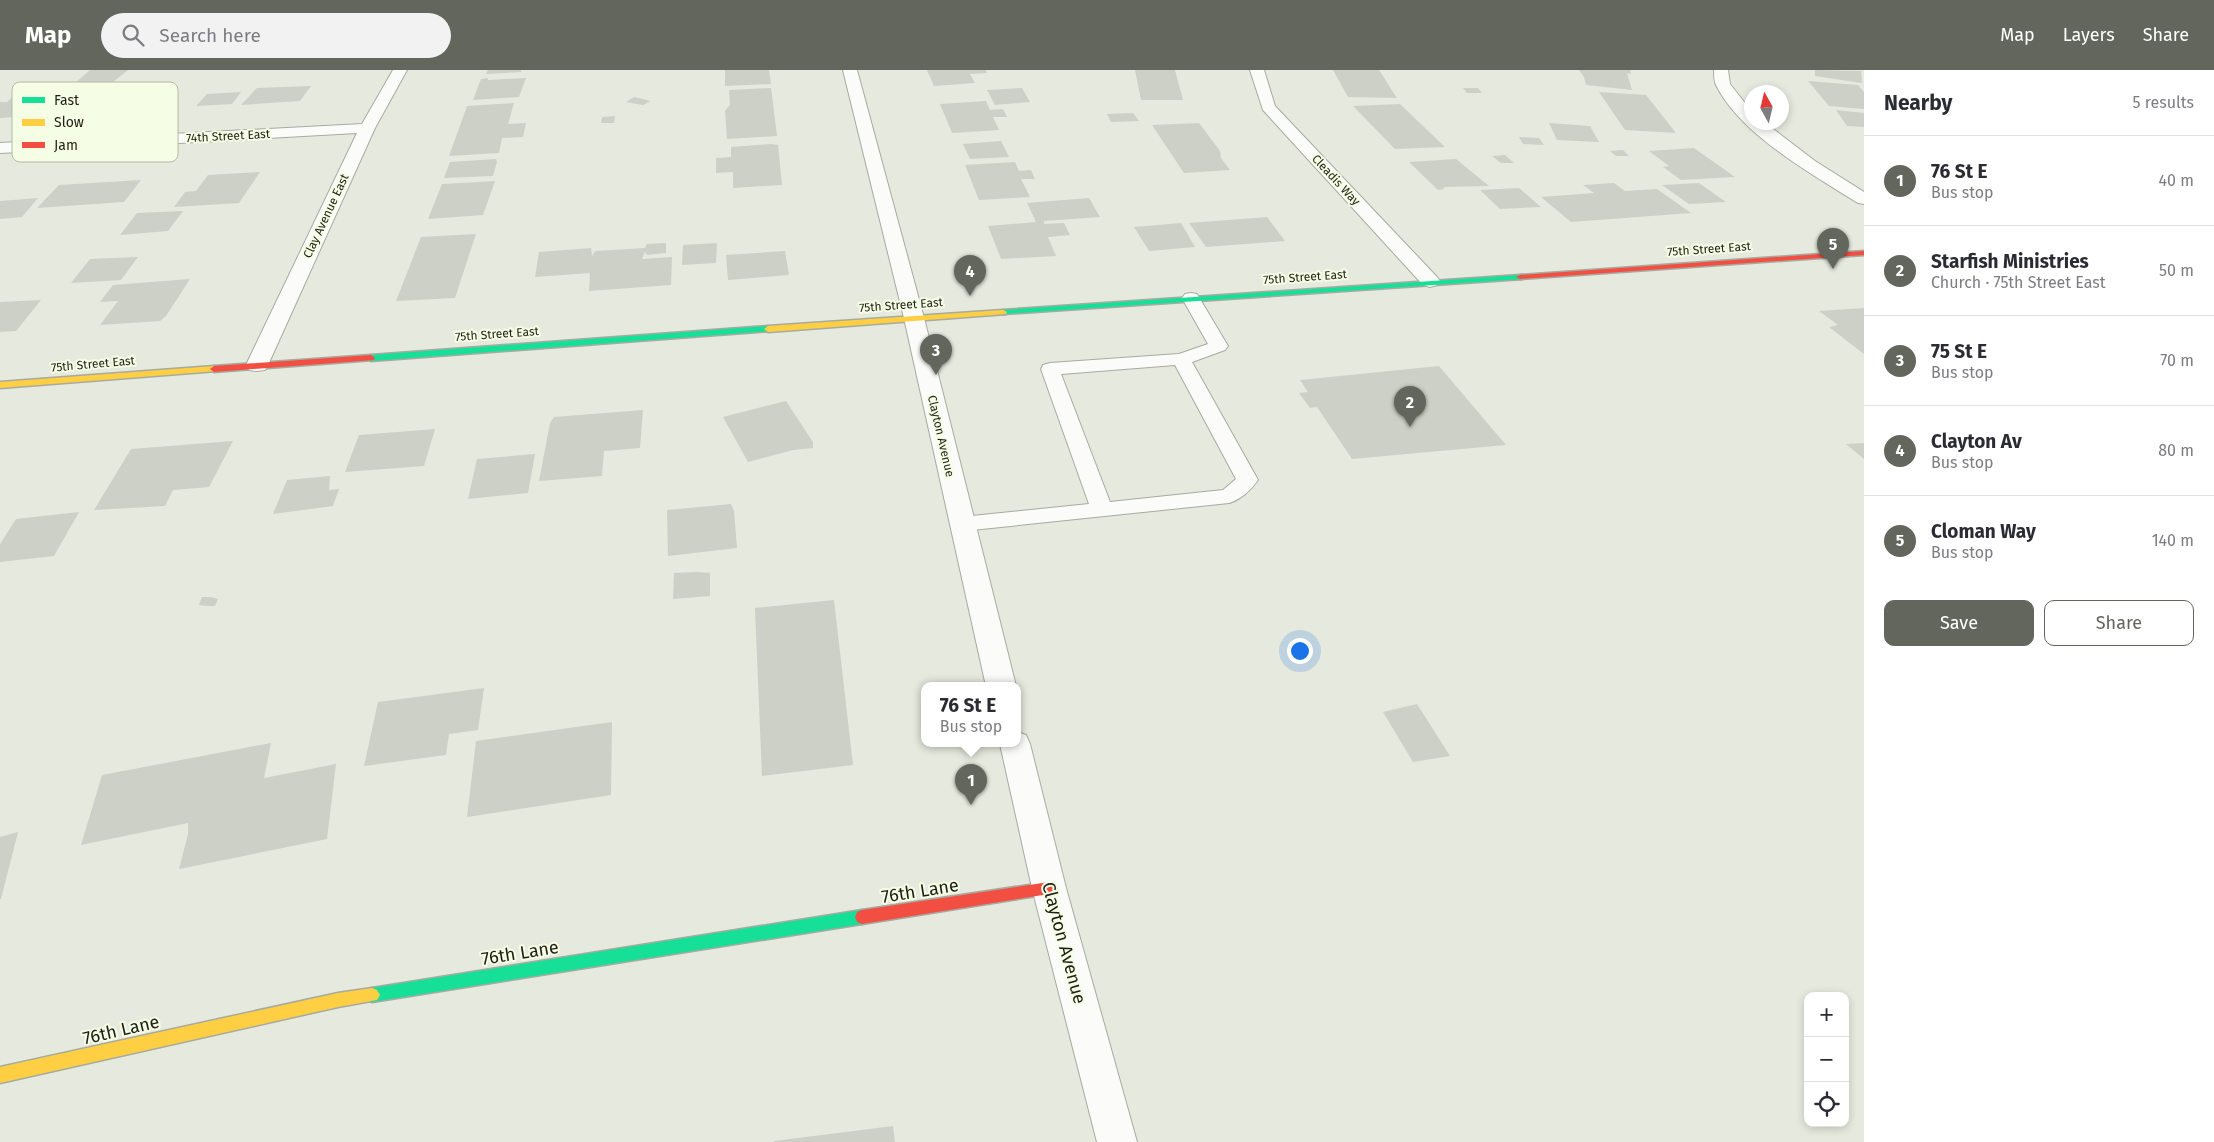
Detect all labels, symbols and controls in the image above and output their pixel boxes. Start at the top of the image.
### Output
search box [101,13,451,58]
text: Map [25,21,71,49]
icon: search [119,21,147,49]
text: Search here [159,24,261,47]
text: Map [2000,24,2035,46]
text: Layers [2063,24,2115,46]
text: Share [2143,24,2189,46]
legend [12,82,178,162]
north arrow [1744,85,1789,130]
text: Nearby [1884,90,1952,116]
text: Fast [54,92,80,109]
text: 5 results [2133,93,2194,112]
text: Slow [54,114,84,131]
street label: 74th Street East [186,127,271,145]
text: Jam [54,137,78,154]
street label: Cleadis Way [1309,152,1363,208]
text: 76 St E [1931,160,1987,183]
street label: Clay Avenue East [300,171,352,260]
text: 1 [1896,171,1904,190]
text: 40 m [2159,171,2194,190]
text: Bus stop [1931,183,1994,202]
pin: 5 [1817,228,1849,269]
street label: 75th Street East [1667,239,1752,259]
text: Starfish Ministries [1931,250,2089,273]
pin: 4 [954,255,986,296]
text: 2 [1896,261,1904,280]
text: 50 m [2159,261,2194,280]
street label: 75th Street East [1263,267,1348,287]
text: Church · 75th Street East [1931,273,2106,292]
street label: 75th Street East [859,295,944,315]
street label: 75th Street East [455,324,540,344]
pin: 3 [920,334,952,375]
text: 75 St E [1931,340,1987,363]
text: 3 [1896,351,1904,370]
text: 70 m [2160,351,2194,370]
street label: 75th Street East [51,353,136,375]
text: Bus stop [1931,363,1994,382]
pin: 2 [1394,386,1426,427]
street label: Clayton Avenue [925,394,957,478]
text: Clayton Av [1931,430,2022,453]
text: 4 [1895,441,1905,460]
text: 80 m [2158,441,2194,460]
text: Bus stop [1931,453,1994,472]
text: Cloman Way [1931,520,2036,543]
text: 5 [1896,531,1904,550]
text: 140 m [2152,531,2194,550]
text: Bus stop [1931,543,1994,562]
button: Save [1884,600,2034,646]
button: Share [2044,600,2194,646]
your location [1287,638,1313,664]
popup [921,682,1021,747]
text: 76 St E [940,694,996,717]
text: Bus stop [940,717,1002,736]
pin: 1 [955,764,987,805]
street label: 76th Lane [880,874,960,908]
street label: Clayton Avenue [1037,880,1091,1006]
street label: 76th Lane [480,936,560,970]
map controls [1804,992,1849,1127]
button: + [1804,992,1849,1037]
street label: 76th Lane [81,1011,161,1049]
button: − [1804,1037,1849,1082]
button: locate [1804,1082,1849,1127]

